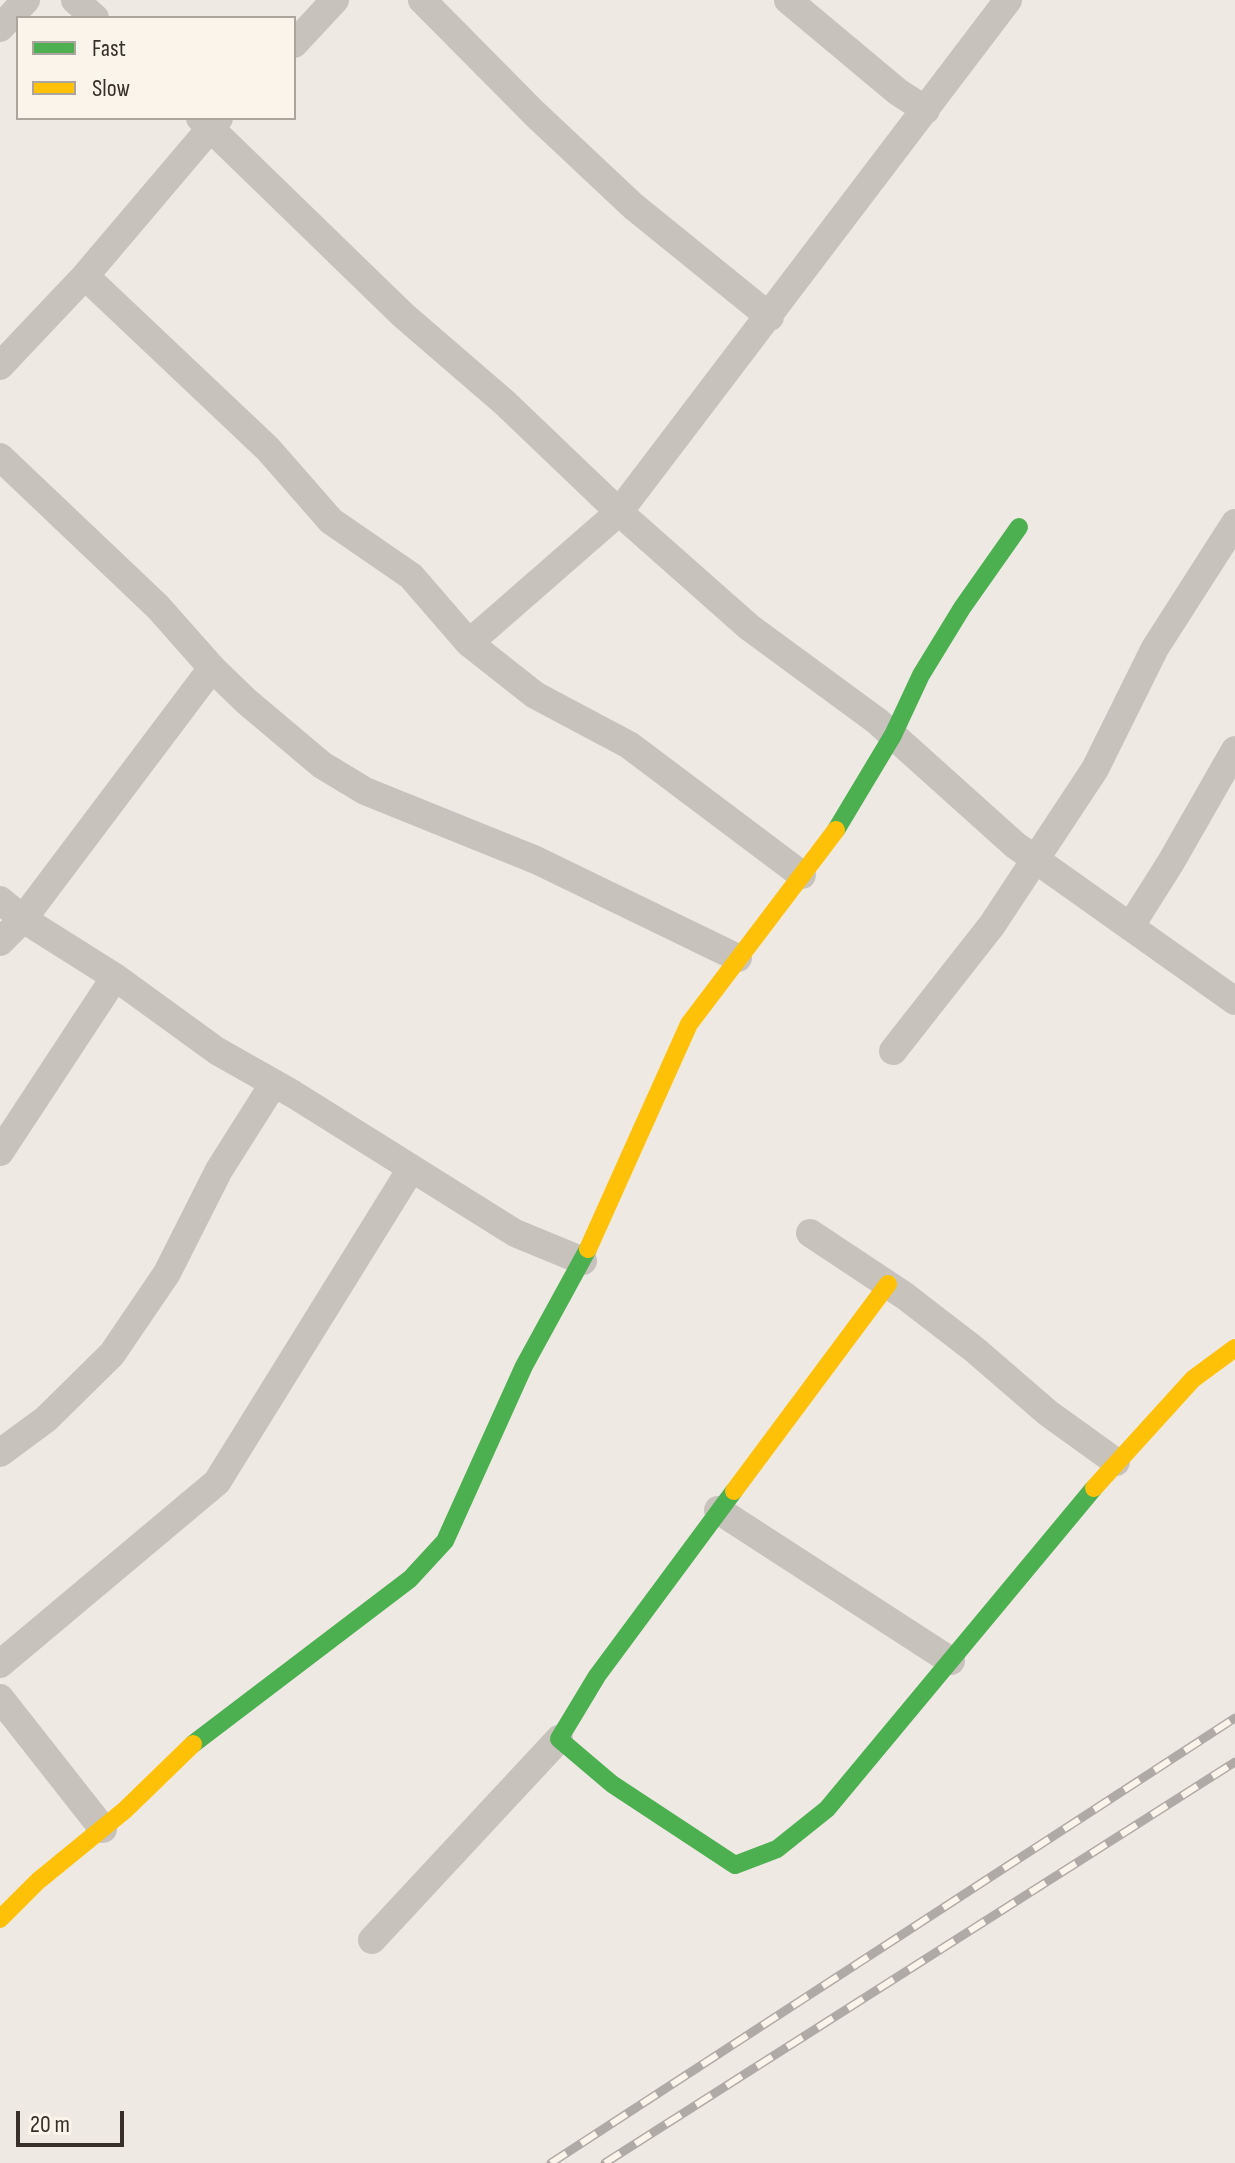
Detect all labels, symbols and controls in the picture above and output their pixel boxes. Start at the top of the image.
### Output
legend [16,16,296,120]
text: Fast [92,34,126,63]
text: Slow [92,74,130,103]
scale bar [20,2095,128,2145]
text: 20 m [30,2110,70,2139]

